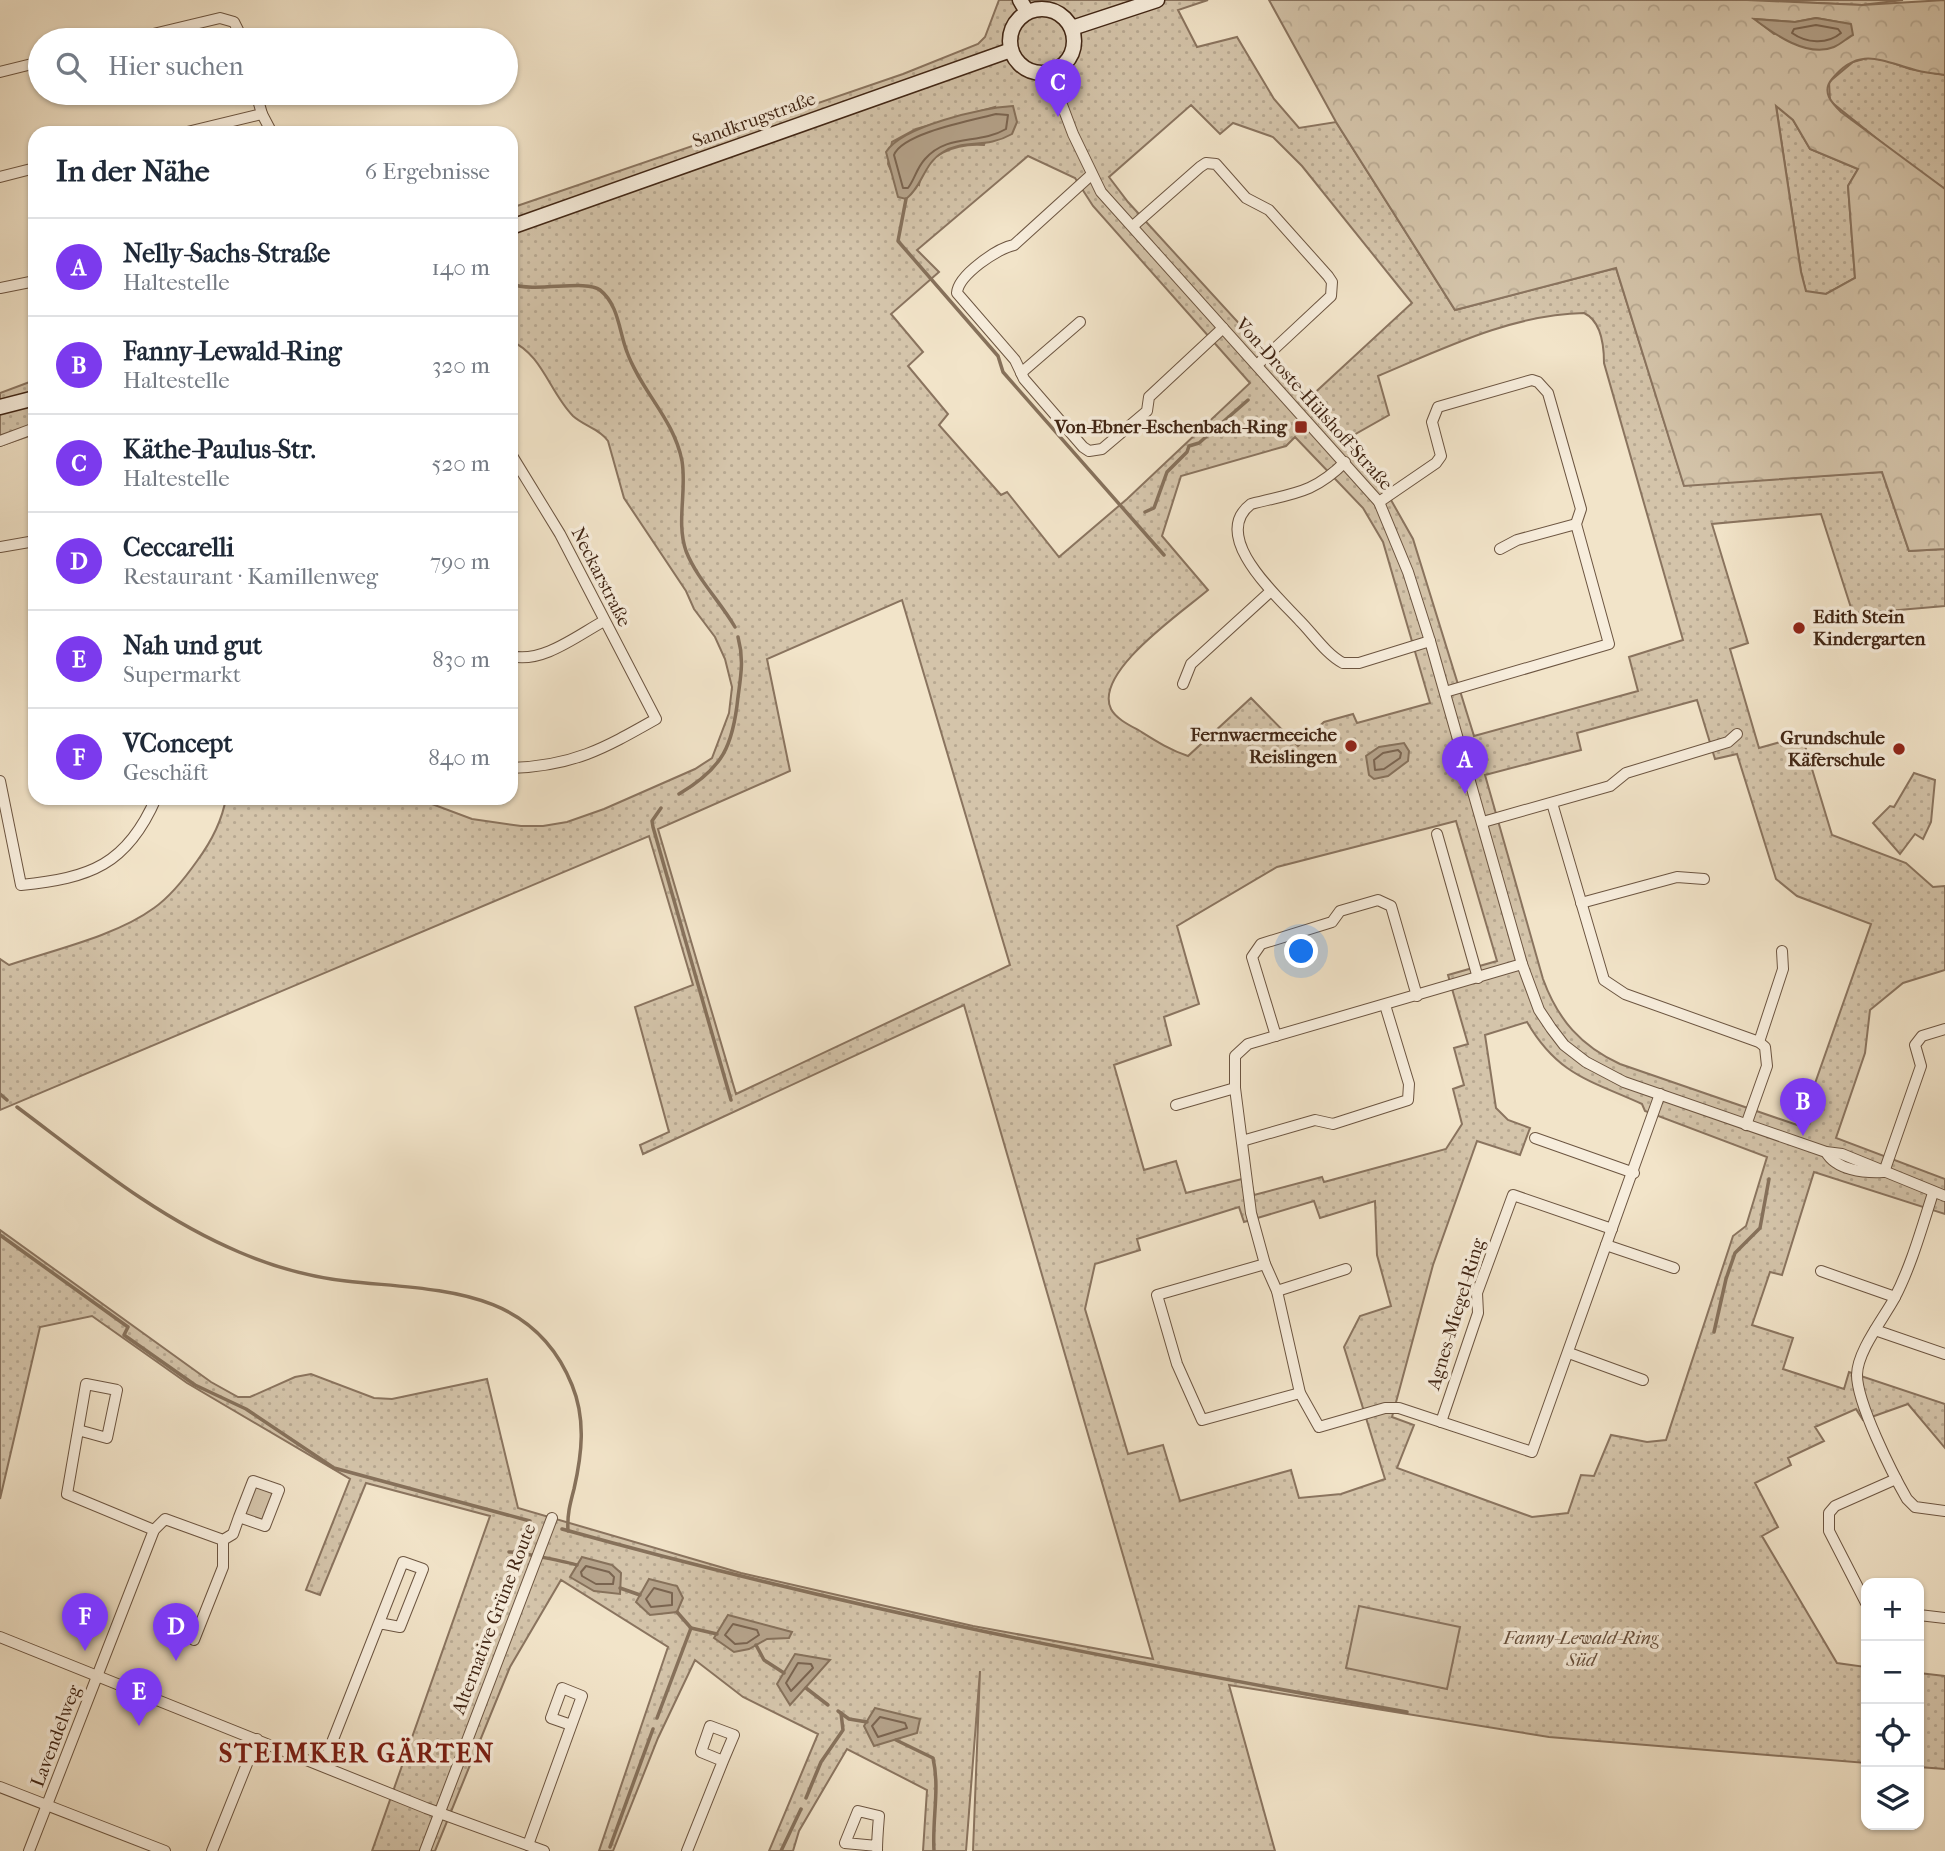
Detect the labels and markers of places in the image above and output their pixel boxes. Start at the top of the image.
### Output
pin: C [1035,59,1081,117]
place label: Von-Ebner-Eschenbach-Ring [1054,416,1288,438]
marker: Von-Ebner-Eschenbach-Ring [1293,419,1309,435]
place label: Edith Stein Kindergarten [1813,606,1926,650]
marker: Edith Stein Kindergarten [1791,620,1807,636]
place label: Fernwaermeeiche Reislingen [1189,724,1338,768]
place label: Grundschule Käferschule [1780,727,1886,771]
pin: A [1442,736,1488,794]
marker: Fernwaermeeiche Reislingen [1343,738,1359,754]
marker: Grundschule Käferschule [1891,741,1907,757]
pin: B [1780,1078,1826,1136]
pin: F [62,1593,108,1651]
pin: D [153,1603,199,1661]
pin: E [116,1668,162,1726]

